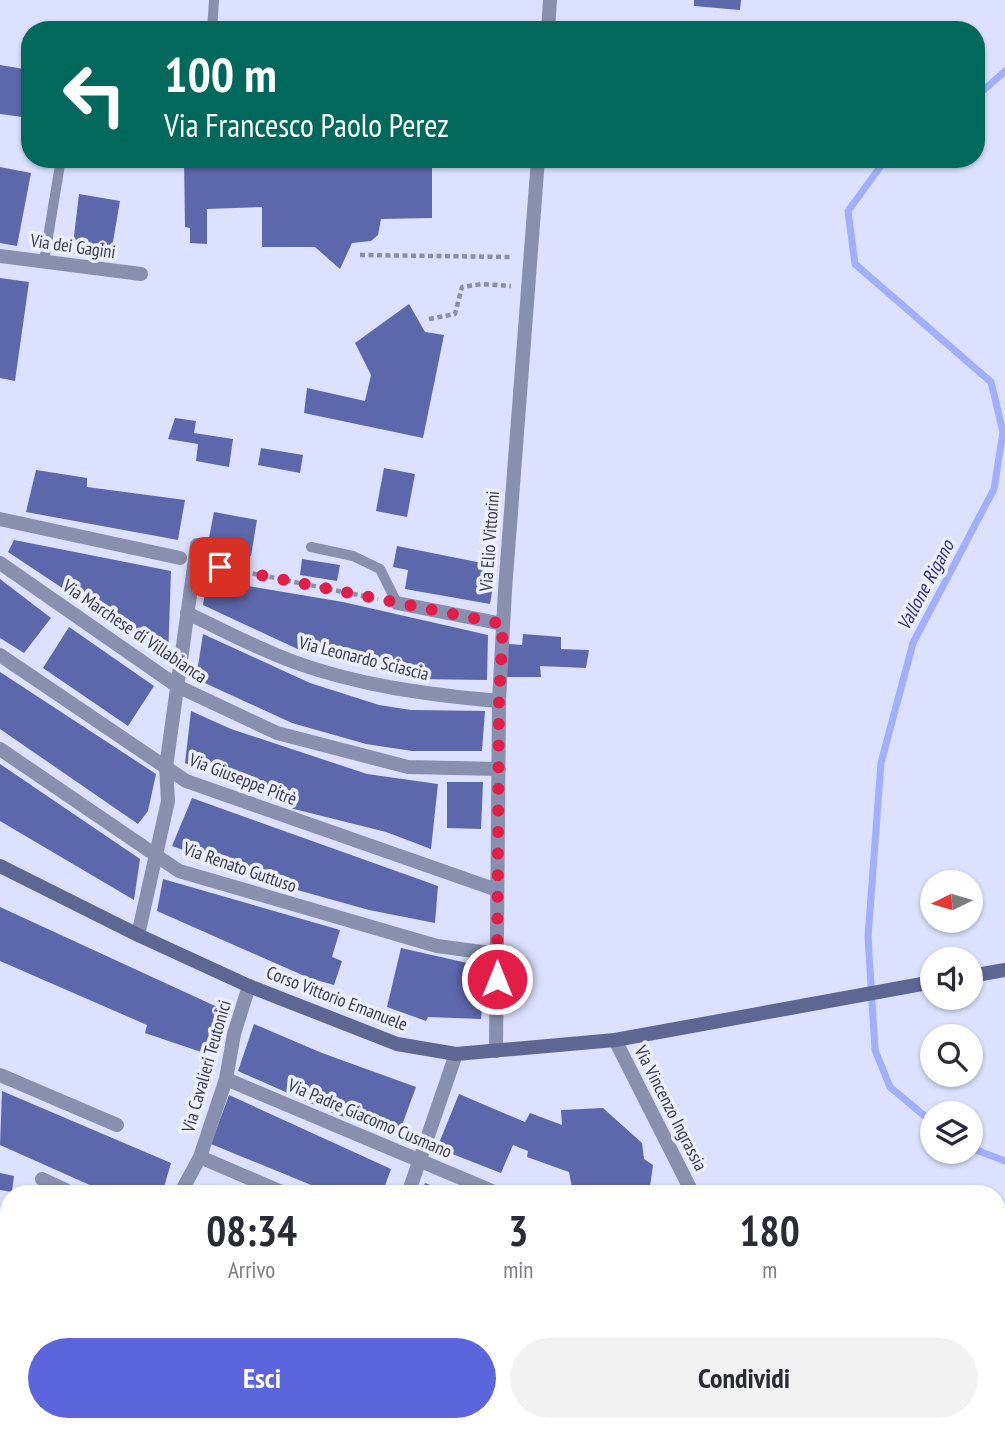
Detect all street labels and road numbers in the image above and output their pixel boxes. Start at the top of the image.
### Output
street label: Via dei Gagini [28,229,117,263]
street label: Via Elio Vittorini [474,490,504,593]
street label: Via Marchese di Villabianca [58,574,212,688]
street label: Via Leonardo Sciascia [296,630,431,685]
street label: Via Giuseppe Pitrè [185,748,300,810]
street label: Via Renato Guttuso [179,837,300,897]
street label: Corso Vittorio Emanuele [263,961,411,1035]
street label: Via Cavalieri Teutonici [176,997,236,1136]
street label: Via Vincenzo Ingrassia [629,1041,712,1174]
street label: Via Padre Giacomo Cusmano [284,1073,456,1163]

